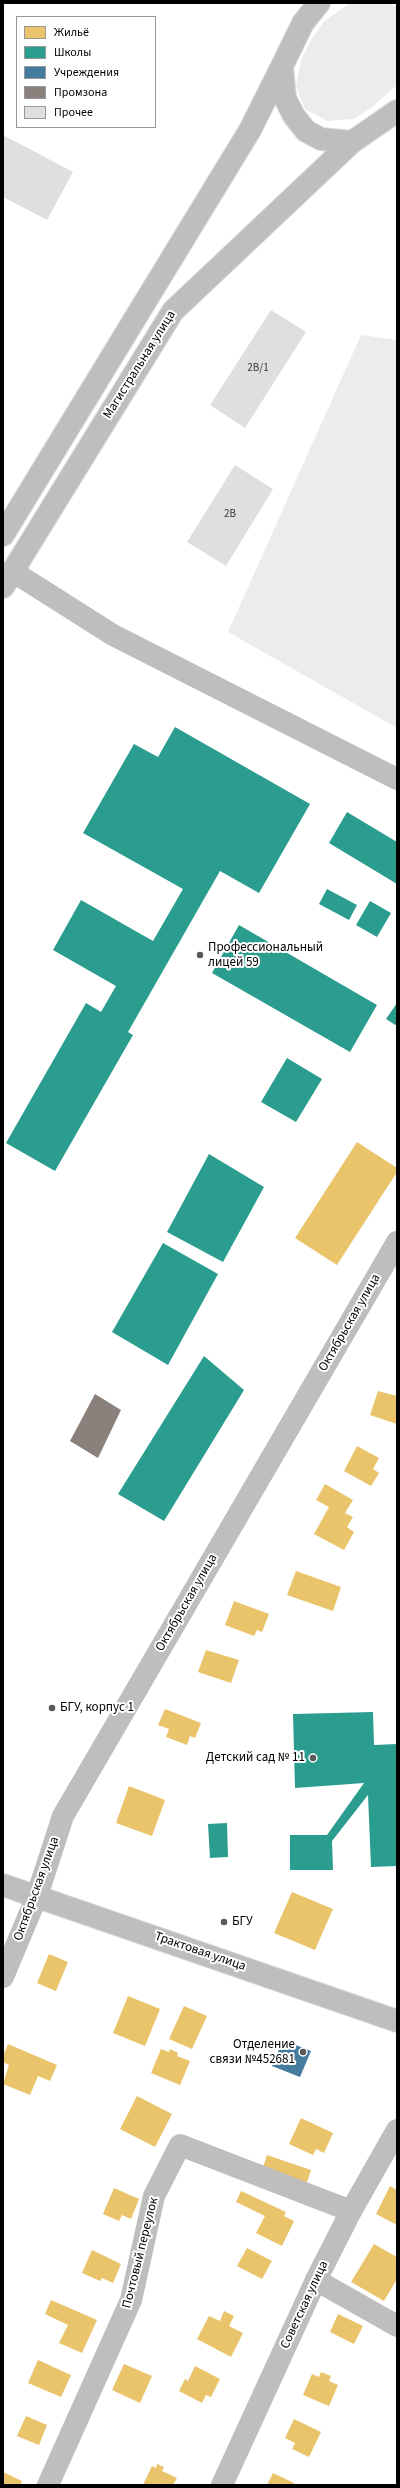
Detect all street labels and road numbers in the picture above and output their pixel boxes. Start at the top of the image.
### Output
street label: Магистральная улица [100,308,180,422]
street label: Октябрьская улица [316,1272,384,1374]
street label: Октябрьская улица [153,1552,221,1654]
street label: Октябрьская улица [11,1835,63,1943]
street label: Трактовая улица [152,1929,248,1975]
street label: Почтовый переулок [120,2196,162,2310]
street label: Советская улица [278,2258,332,2352]

